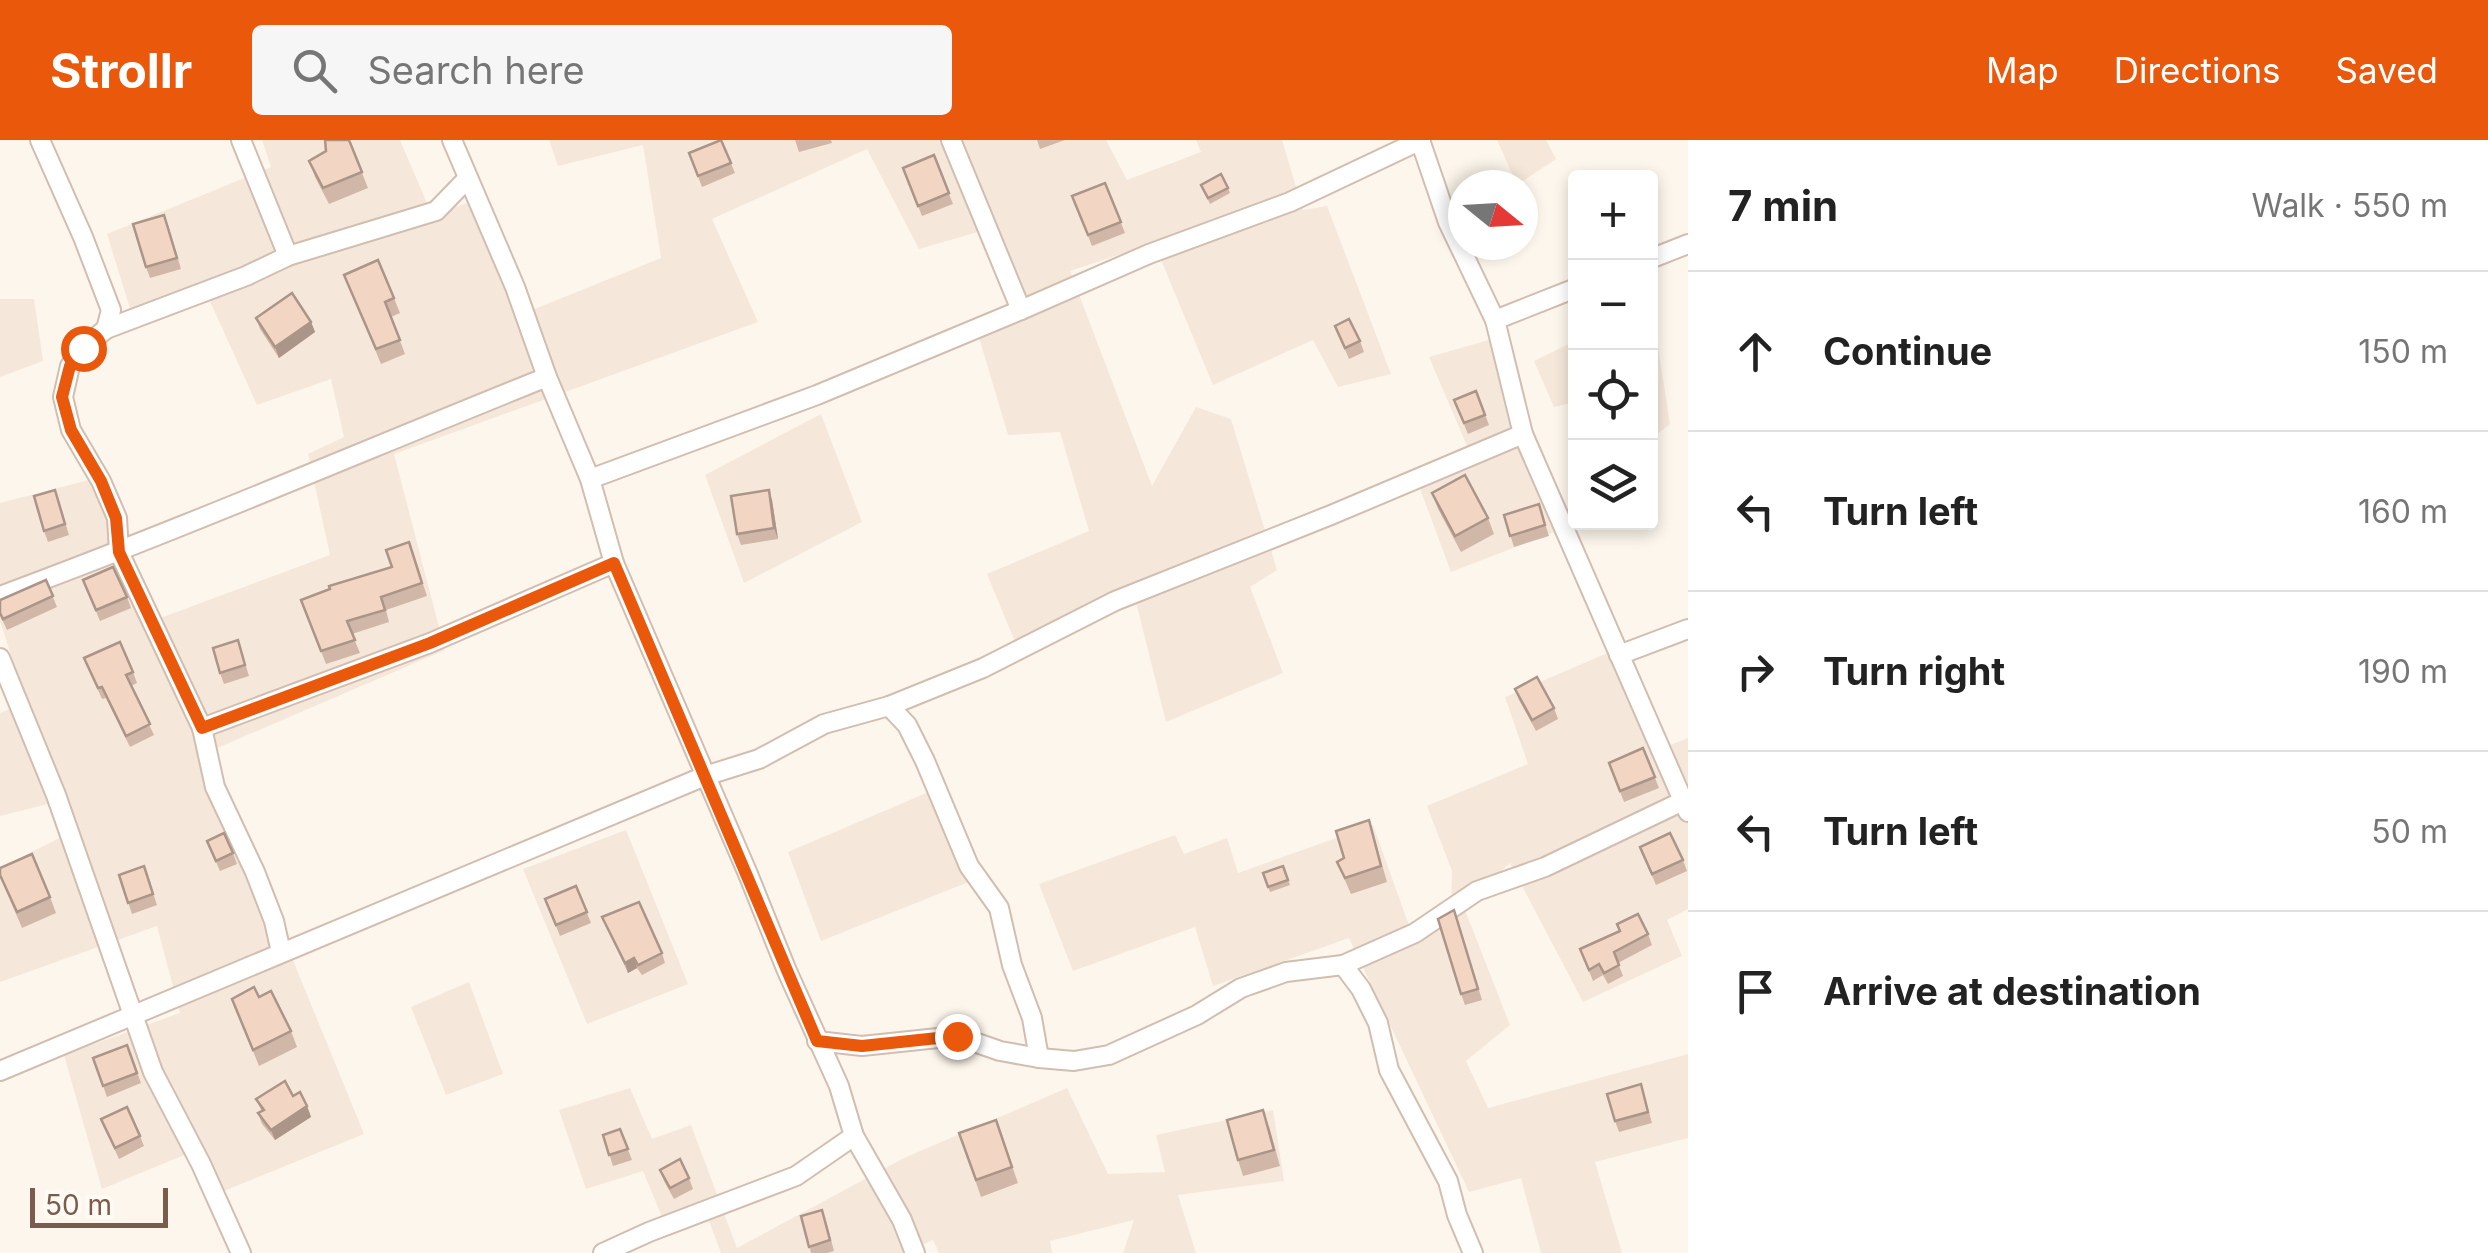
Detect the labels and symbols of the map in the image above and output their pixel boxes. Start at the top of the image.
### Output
north arrow [1448,170,1538,260]
route start [61,326,107,372]
route end [935,1014,981,1060]
scale bar [30,1183,168,1228]

